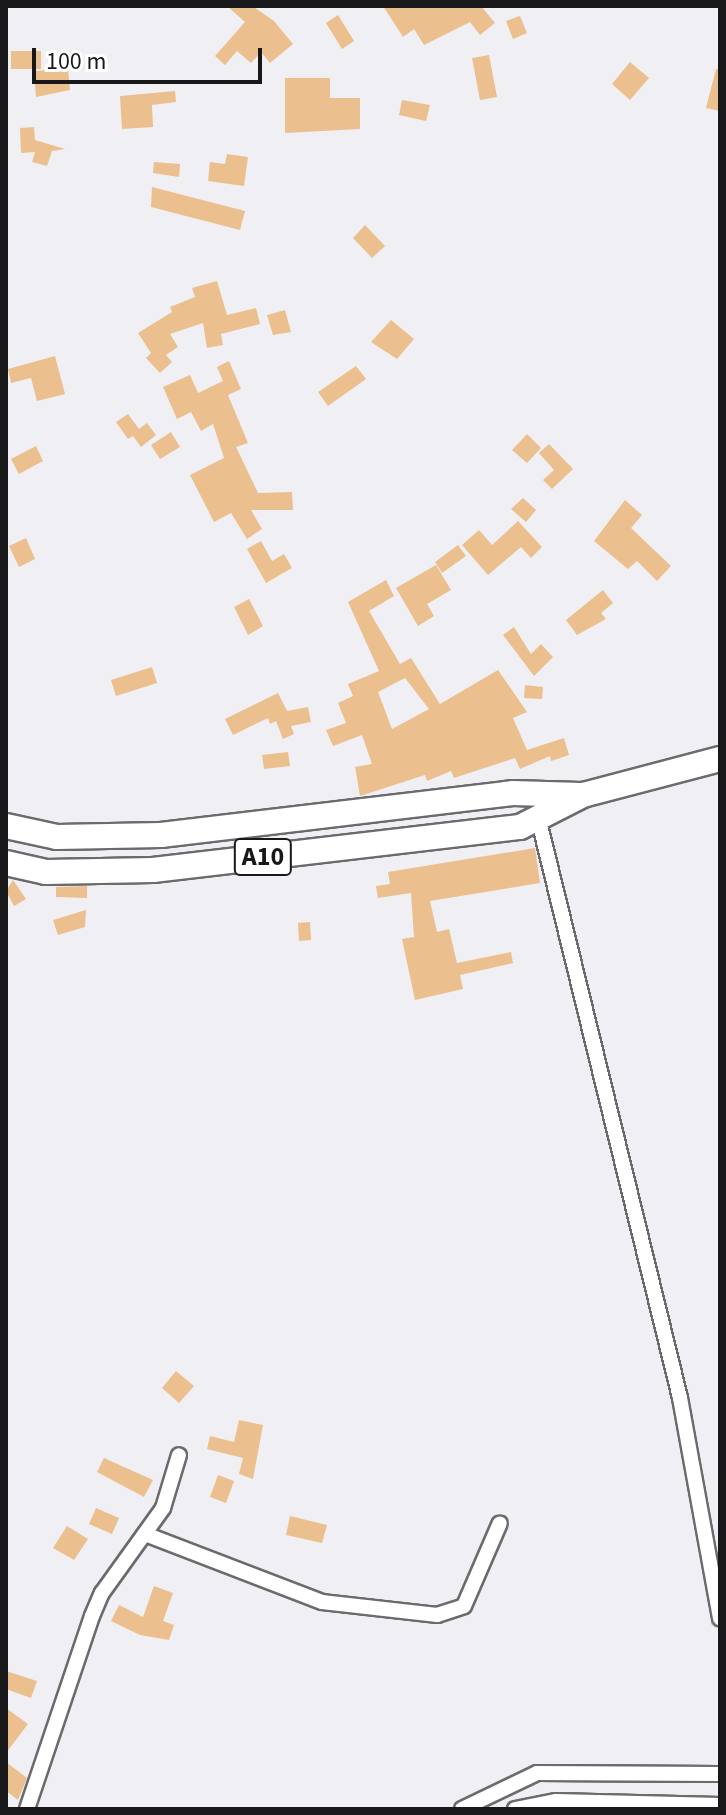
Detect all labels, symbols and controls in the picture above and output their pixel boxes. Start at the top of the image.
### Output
scale bar [36,32,266,82]
text: 100 m [46,44,106,79]
road number: A10 [233,835,293,879]

